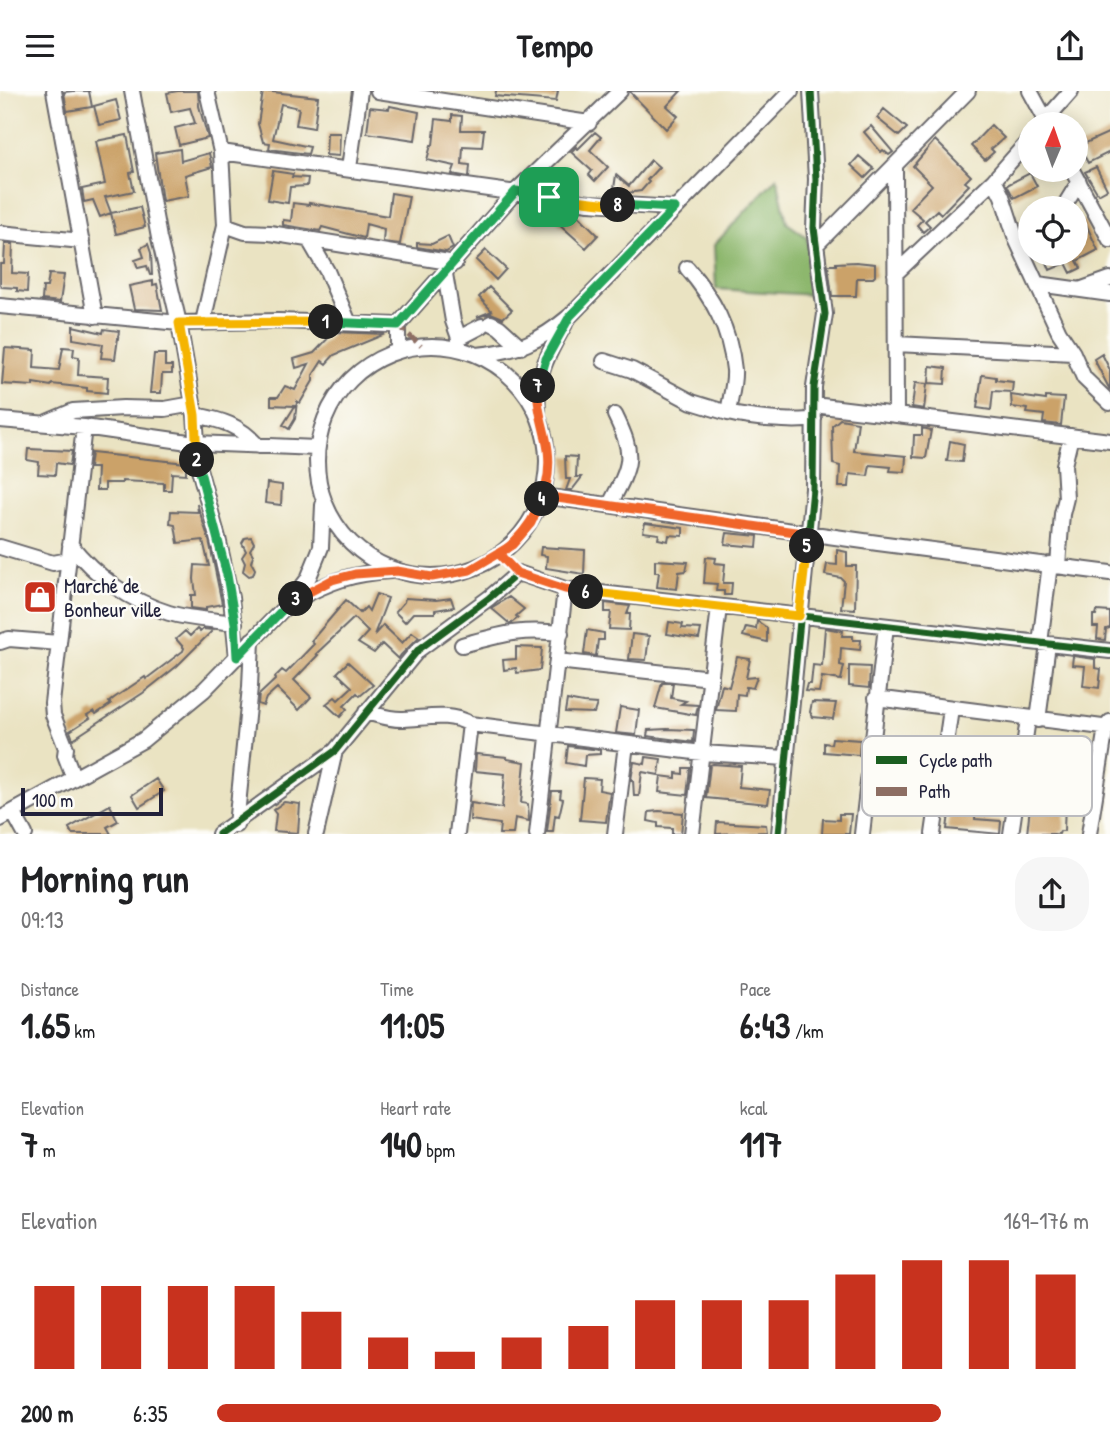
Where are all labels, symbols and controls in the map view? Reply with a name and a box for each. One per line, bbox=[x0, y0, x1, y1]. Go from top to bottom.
text: Tempo bbox=[517, 24, 593, 67]
icon: menu bbox=[21, 27, 59, 65]
icon: share bbox=[1051, 27, 1089, 65]
north arrow bbox=[1018, 112, 1088, 182]
map controls bbox=[1018, 112, 1088, 266]
pin bbox=[519, 167, 579, 227]
icon: arrive bbox=[530, 178, 568, 216]
pin: 8 bbox=[600, 187, 636, 223]
text: 8 bbox=[613, 191, 622, 217]
button: locate bbox=[1018, 196, 1088, 266]
pin: 1 bbox=[308, 305, 344, 339]
text: 1 bbox=[322, 308, 329, 334]
pin: 7 bbox=[520, 369, 556, 403]
text: 7 bbox=[533, 372, 542, 398]
pin: 2 bbox=[180, 443, 214, 477]
text: 2 bbox=[192, 446, 201, 472]
pin: 4 bbox=[524, 481, 560, 517]
text: 4 bbox=[538, 485, 545, 511]
pin: 5 bbox=[790, 529, 824, 563]
text: 5 bbox=[802, 532, 811, 558]
place label: Marché de Bonheur ville bbox=[64, 571, 162, 624]
pin: 6 bbox=[568, 575, 604, 609]
shop icon: Marché de Bonheur ville bbox=[21, 578, 59, 616]
text: 6 bbox=[582, 578, 589, 604]
pin: 3 bbox=[278, 581, 314, 617]
text: 3 bbox=[291, 585, 300, 611]
legend bbox=[862, 736, 1092, 816]
text: Cycle path bbox=[919, 747, 992, 773]
text: Path bbox=[919, 778, 950, 804]
scale bar bbox=[21, 785, 163, 816]
text: 100 m bbox=[32, 787, 73, 813]
text: Morning run bbox=[21, 852, 189, 904]
button: share bbox=[1015, 857, 1089, 931]
text: 09:13 bbox=[21, 904, 64, 935]
text: Distance bbox=[21, 976, 79, 1002]
text: Time bbox=[380, 976, 414, 1002]
text: Pace bbox=[740, 976, 771, 1002]
text: 1.65 bbox=[21, 1002, 70, 1049]
text: 11:05 bbox=[380, 1002, 444, 1049]
text: 6:43 bbox=[740, 1002, 791, 1049]
text: km bbox=[70, 1018, 95, 1044]
text: /km bbox=[791, 1018, 824, 1044]
text: Elevation bbox=[21, 1095, 84, 1121]
text: Heart rate bbox=[380, 1095, 451, 1121]
text: kcal bbox=[740, 1095, 767, 1121]
text: 7 bbox=[21, 1121, 38, 1168]
text: 140 bbox=[380, 1121, 422, 1168]
text: 117 bbox=[740, 1121, 782, 1168]
text: m bbox=[38, 1137, 56, 1163]
text: bpm bbox=[422, 1137, 455, 1163]
text: Elevation bbox=[21, 1205, 97, 1236]
text: 169–176 m bbox=[1004, 1205, 1089, 1236]
text: 200 m bbox=[21, 1398, 73, 1429]
text: 6:35 bbox=[133, 1398, 168, 1429]

